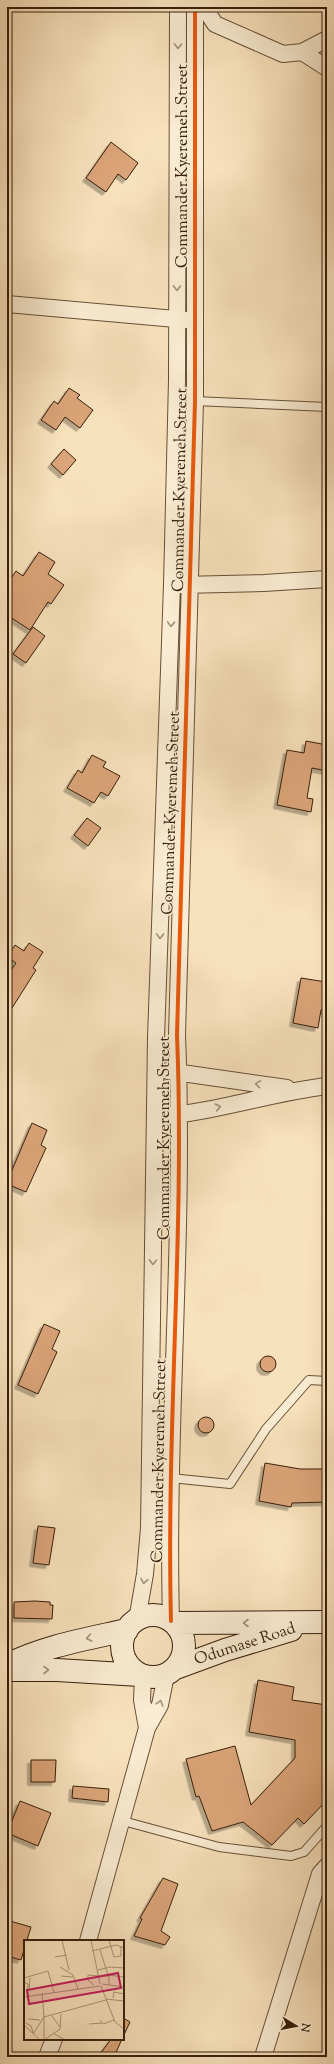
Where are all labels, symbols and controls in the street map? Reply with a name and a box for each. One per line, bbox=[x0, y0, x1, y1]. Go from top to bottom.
one-way arrow bbox=[174, 43, 182, 49]
street label: Commander Kyeremeh Street bbox=[172, 64, 195, 268]
one-way arrow bbox=[173, 285, 181, 291]
street label: Commander Kyeremeh Street bbox=[168, 387, 194, 592]
one-way arrow bbox=[166, 621, 175, 627]
street label: Commander Kyeremeh Street bbox=[157, 710, 187, 915]
one-way arrow bbox=[155, 933, 164, 939]
street label: Commander Kyeremeh Street bbox=[154, 1036, 177, 1240]
one-way arrow bbox=[255, 1080, 261, 1089]
one-way arrow bbox=[215, 1104, 221, 1112]
one-way arrow bbox=[149, 1259, 157, 1265]
street label: Commander Kyeremeh Street bbox=[147, 1358, 173, 1563]
one-way arrow bbox=[140, 1578, 149, 1584]
street label: Odumase Road bbox=[191, 1618, 299, 1672]
one-way arrow bbox=[243, 1619, 249, 1627]
one-way arrow bbox=[86, 1633, 92, 1642]
one-way arrow bbox=[43, 1666, 49, 1674]
one-way arrow bbox=[155, 1699, 164, 1706]
inset map bbox=[24, 1940, 124, 2040]
north arrow bbox=[276, 2006, 316, 2046]
text: N bbox=[296, 2021, 314, 2033]

